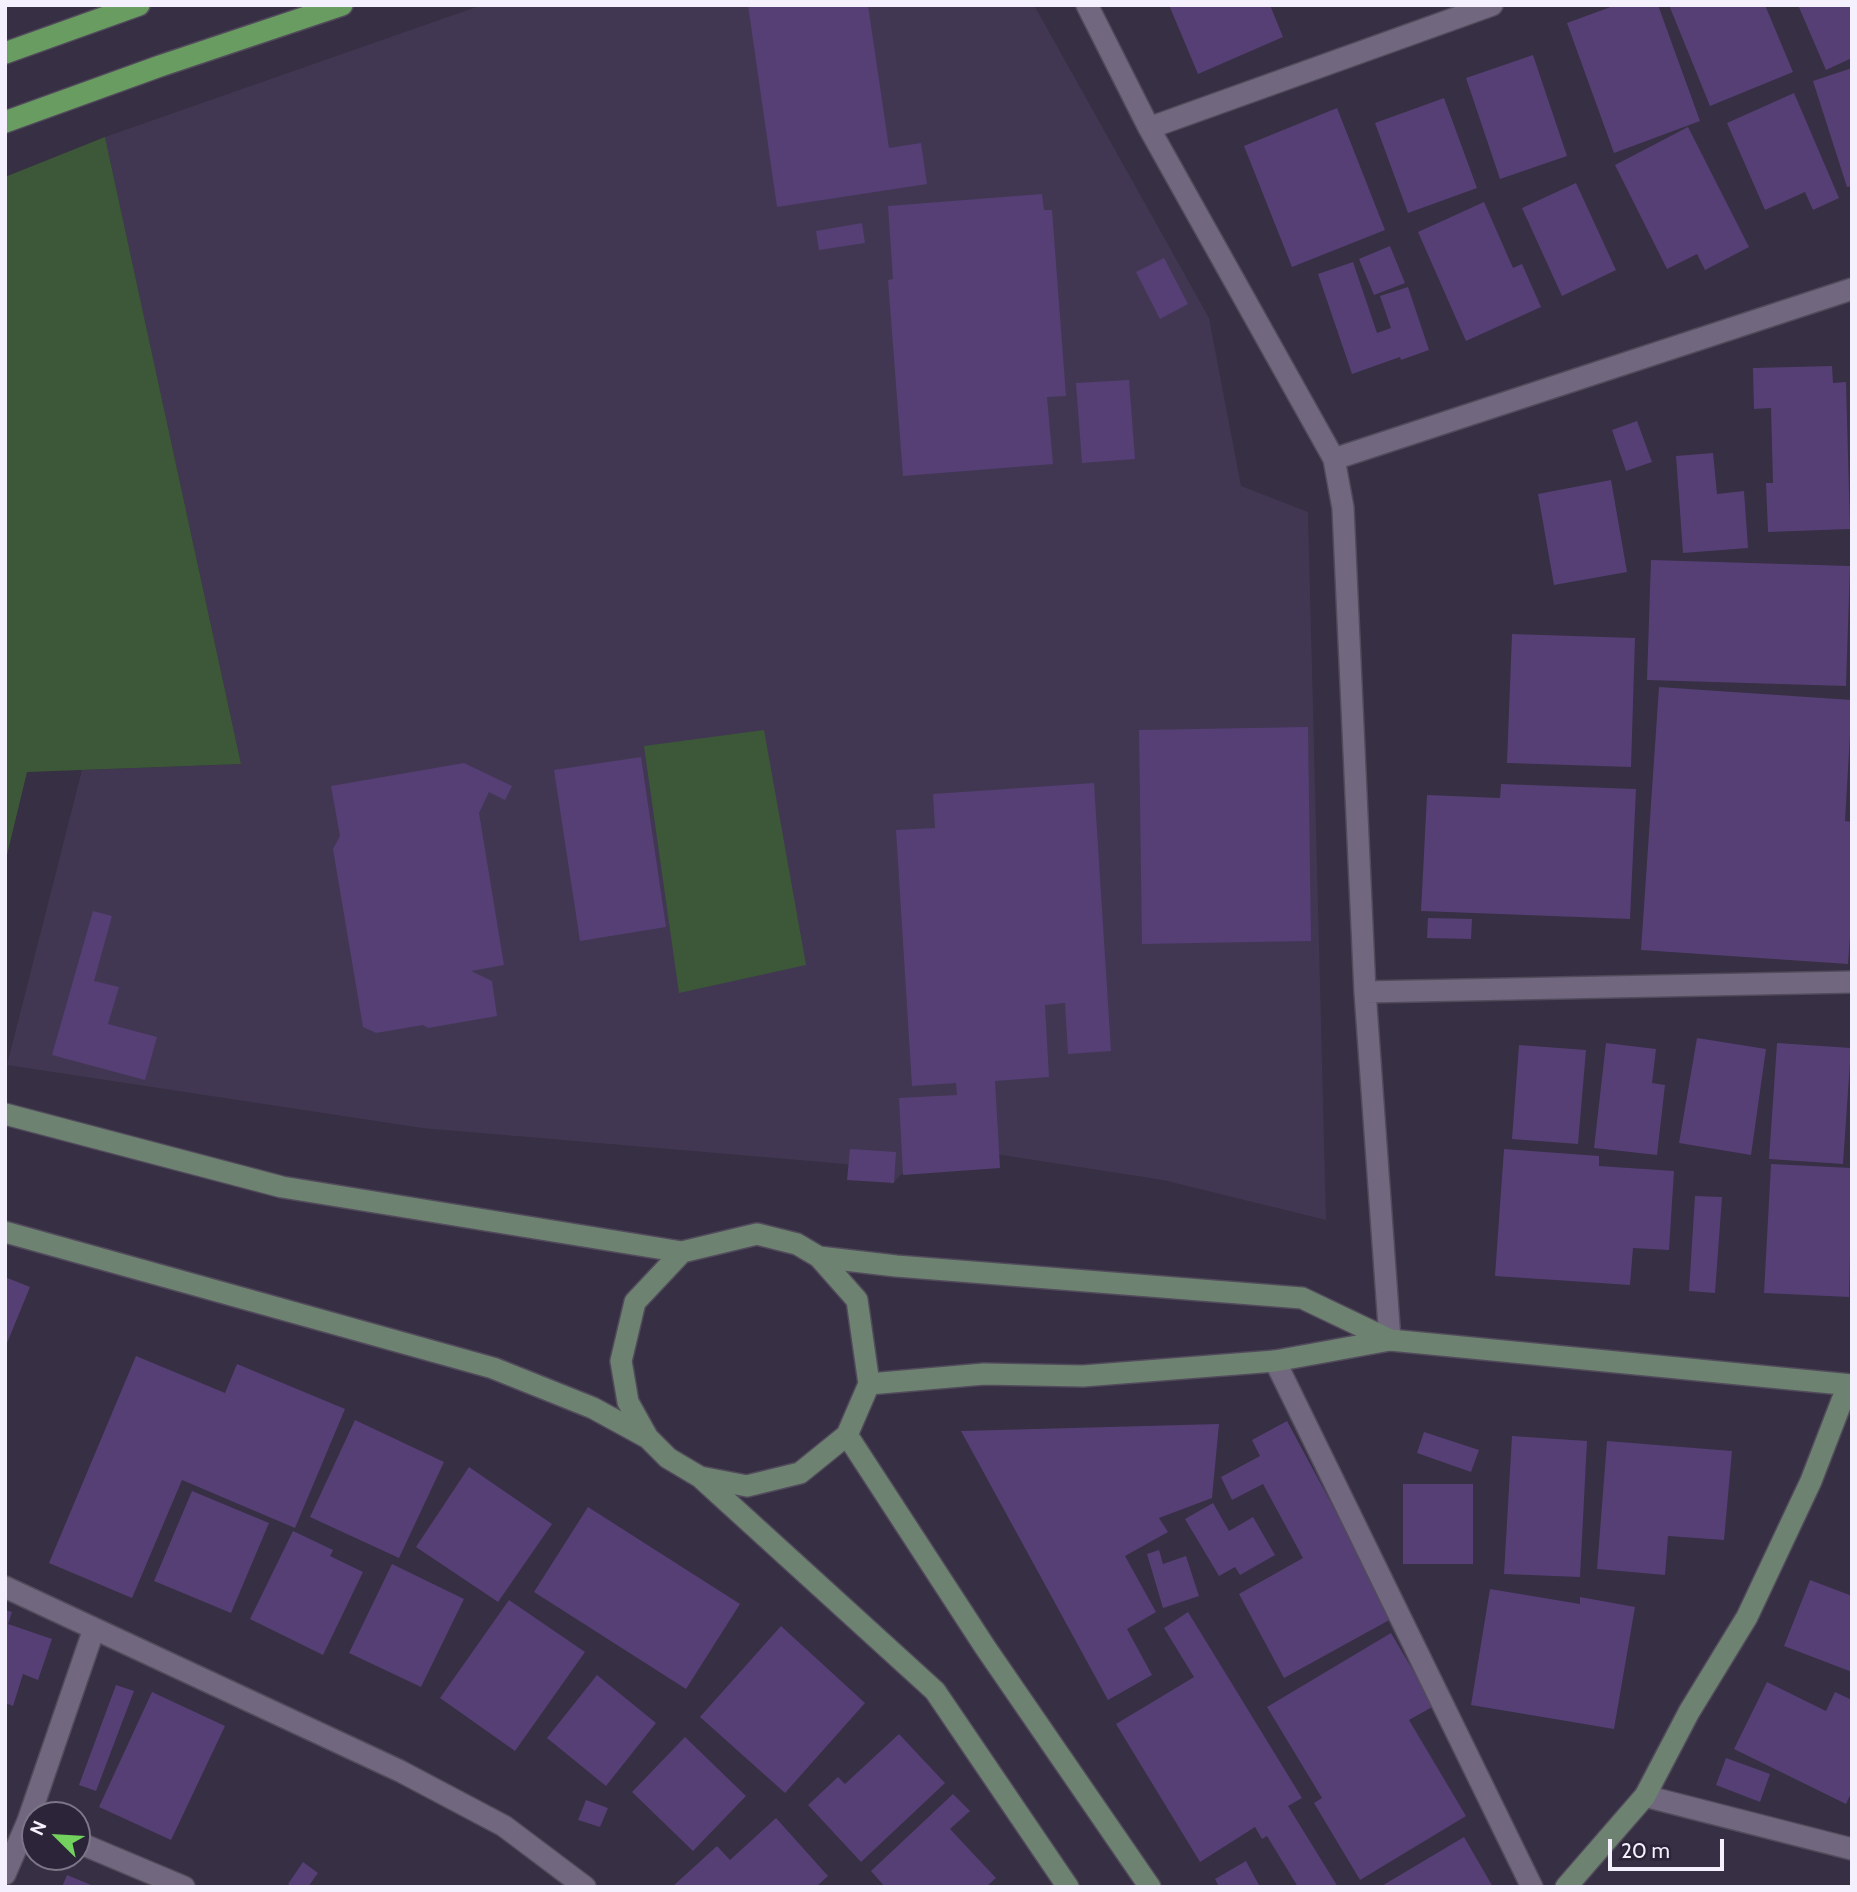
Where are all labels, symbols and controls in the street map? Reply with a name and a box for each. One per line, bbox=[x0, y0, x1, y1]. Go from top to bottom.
north arrow bbox=[21, 1801, 91, 1871]
text: N bbox=[25, 1817, 51, 1839]
scale bar bbox=[1612, 1826, 1728, 1870]
text: 20 m bbox=[1621, 1838, 1670, 1863]

